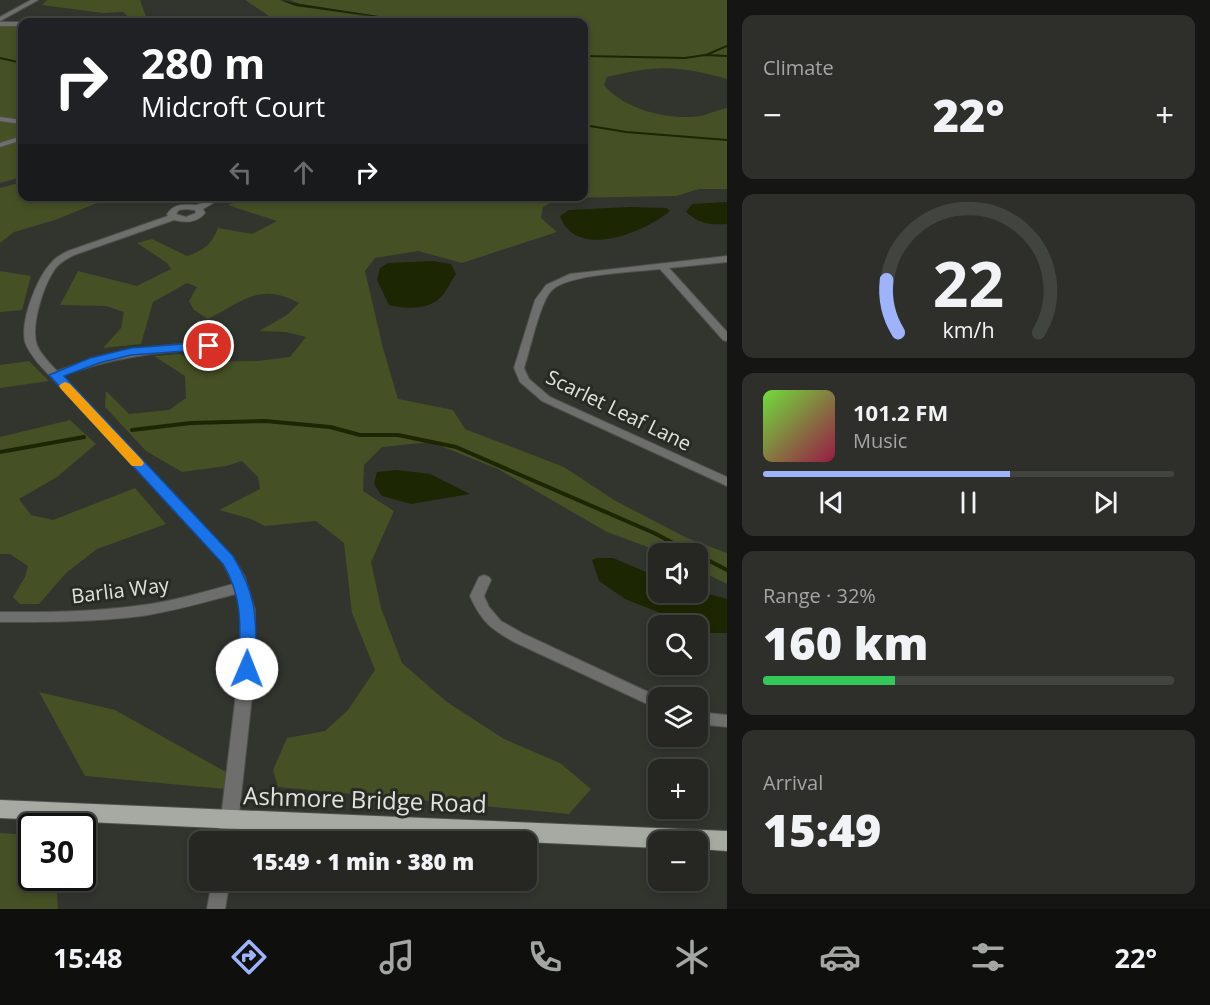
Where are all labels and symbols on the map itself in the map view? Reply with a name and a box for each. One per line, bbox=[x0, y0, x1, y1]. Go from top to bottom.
pin bbox=[183, 320, 234, 371]
street label: Scarlet Leaf Lane bbox=[542, 363, 696, 457]
street label: Barlia Way bbox=[70, 570, 171, 609]
position arrow bbox=[215, 637, 279, 701]
street label: Ashmore Bridge Road bbox=[243, 778, 487, 820]
speed limit sign: 30 bbox=[18, 813, 96, 891]

